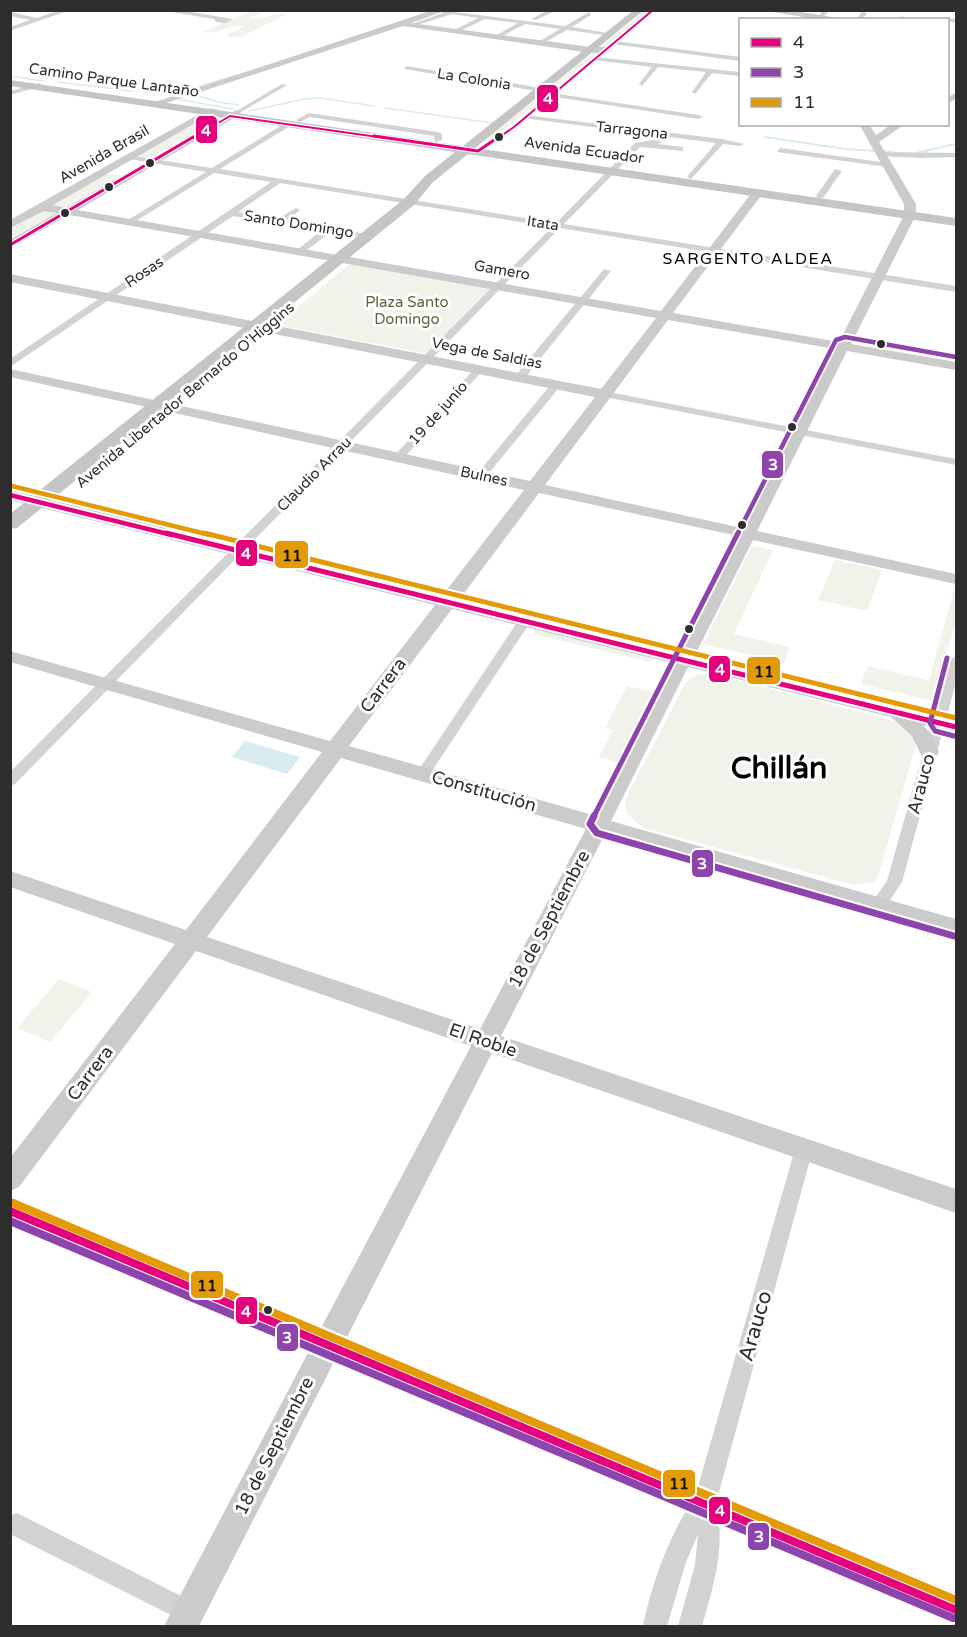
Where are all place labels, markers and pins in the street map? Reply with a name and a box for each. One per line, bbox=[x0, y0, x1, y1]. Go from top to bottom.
unlabelled marker bbox=[493, 131, 505, 143]
unlabelled marker bbox=[144, 157, 156, 169]
unlabelled marker bbox=[103, 181, 115, 193]
unlabelled marker bbox=[59, 207, 71, 219]
unlabelled marker bbox=[875, 338, 887, 350]
unlabelled marker bbox=[786, 421, 798, 433]
unlabelled marker bbox=[736, 519, 748, 531]
unlabelled marker bbox=[683, 623, 695, 635]
unlabelled marker bbox=[262, 1304, 274, 1316]

